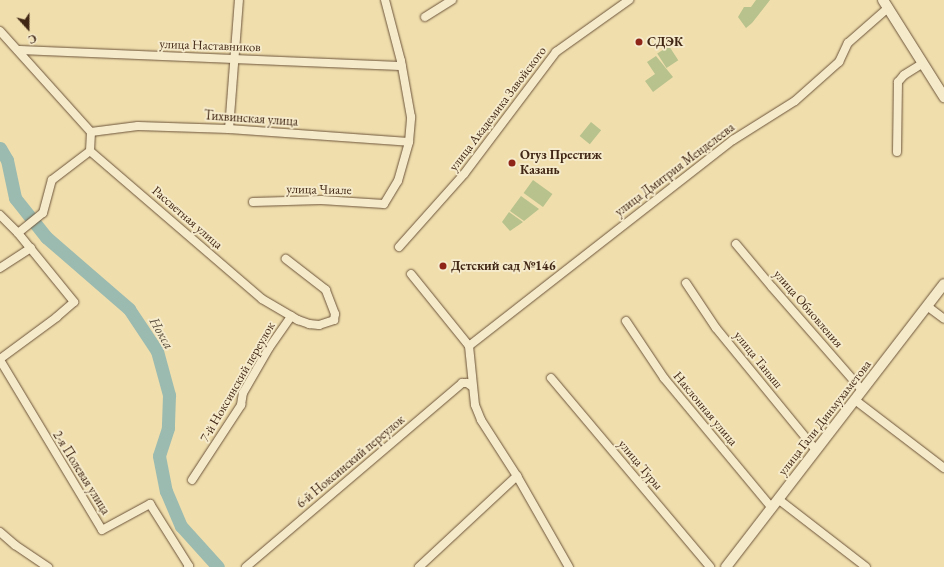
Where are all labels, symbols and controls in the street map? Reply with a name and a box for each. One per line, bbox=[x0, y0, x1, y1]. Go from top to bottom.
north arrow bbox=[8, 8, 48, 48]
text: С bbox=[26, 31, 38, 47]
place label: СДЭК bbox=[647, 34, 683, 50]
street label: улица Наставников bbox=[159, 36, 261, 56]
marker: СДЭК bbox=[634, 37, 644, 47]
street label: улица Академика Завойского bbox=[446, 44, 550, 174]
street label: Тихвинская улица bbox=[204, 108, 298, 130]
street label: улица Дмитрия Менделеева bbox=[612, 120, 738, 220]
place label: Огуз Престиж Казань bbox=[520, 148, 602, 179]
marker: Огуз Престиж Казань bbox=[507, 158, 517, 168]
street label: улица Чиале bbox=[286, 182, 352, 198]
street label: Рассветная улица bbox=[148, 183, 226, 253]
place label: Детский сад №146 bbox=[451, 258, 556, 274]
marker: Детский сад №146 bbox=[438, 261, 448, 271]
street label: улица Обновления bbox=[770, 267, 846, 351]
water label: Нокса bbox=[146, 314, 178, 352]
street label: 7-й Ноксинский переулок bbox=[197, 319, 279, 445]
street label: улица Таныш bbox=[730, 328, 786, 392]
street label: улица Гали Динмухаметова bbox=[775, 357, 875, 479]
street label: Наклонная улица bbox=[669, 369, 741, 449]
street label: 6-й Ноксинский переулок bbox=[294, 412, 408, 512]
street label: 2-я Полевая улица bbox=[49, 428, 113, 518]
street label: улица Туры bbox=[615, 437, 665, 493]

